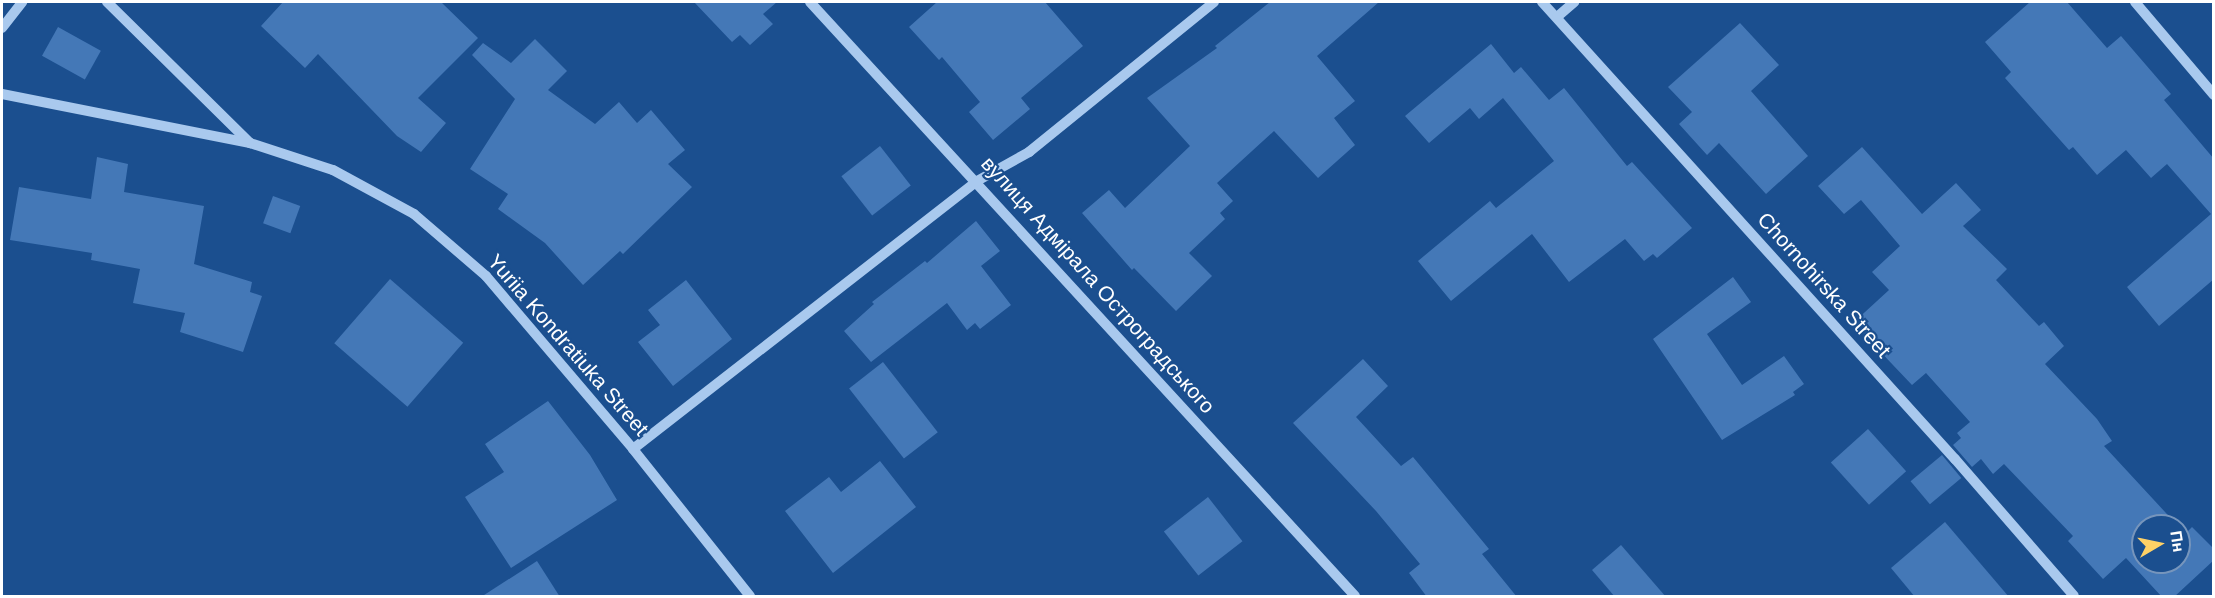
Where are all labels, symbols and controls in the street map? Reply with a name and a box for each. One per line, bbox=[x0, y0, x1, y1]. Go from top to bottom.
street label: вулиця Адмірала Остроградського bbox=[976, 151, 1220, 419]
street label: Chornohirska Street bbox=[1752, 207, 1896, 363]
street label: Yuriia Kondratiuka Street bbox=[482, 249, 654, 441]
north arrow bbox=[2131, 514, 2191, 574]
text: Пн bbox=[2167, 530, 2187, 553]

